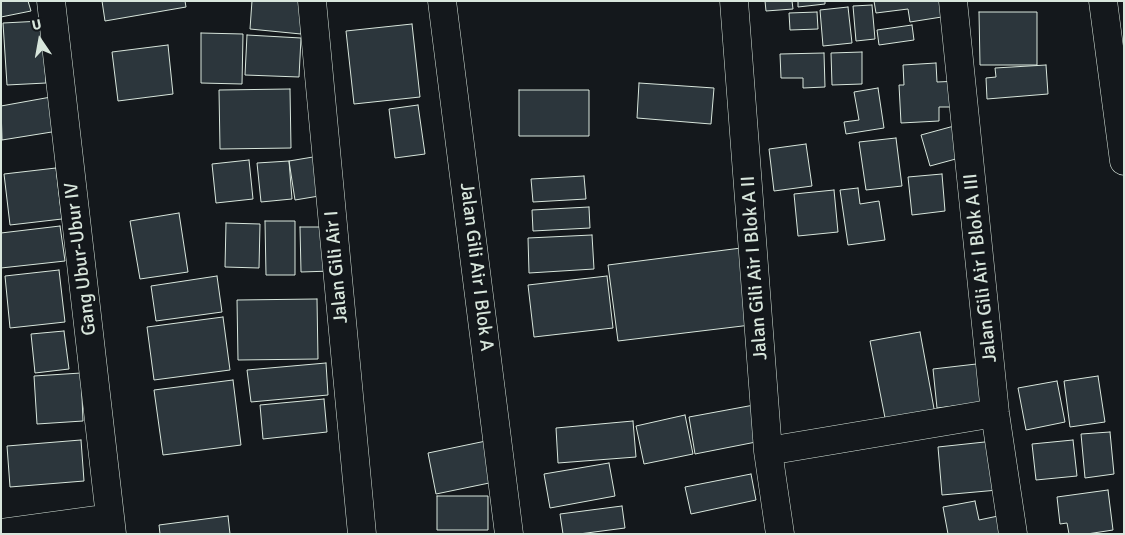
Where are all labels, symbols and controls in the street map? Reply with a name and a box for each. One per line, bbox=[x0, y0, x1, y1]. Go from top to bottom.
north arrow bbox=[15, 15, 65, 65]
text: U bbox=[30, 16, 43, 34]
street label: Jalan Gili Air I Blok A III bbox=[960, 172, 1002, 364]
street label: Jalan Gili Air I Blok A II bbox=[737, 175, 773, 361]
street label: Gang Ubur-Ubur IV bbox=[60, 181, 102, 337]
street label: Jalan Gili Air I Blok A bbox=[454, 182, 498, 352]
street label: Jalan Gili Air I bbox=[321, 210, 353, 324]

